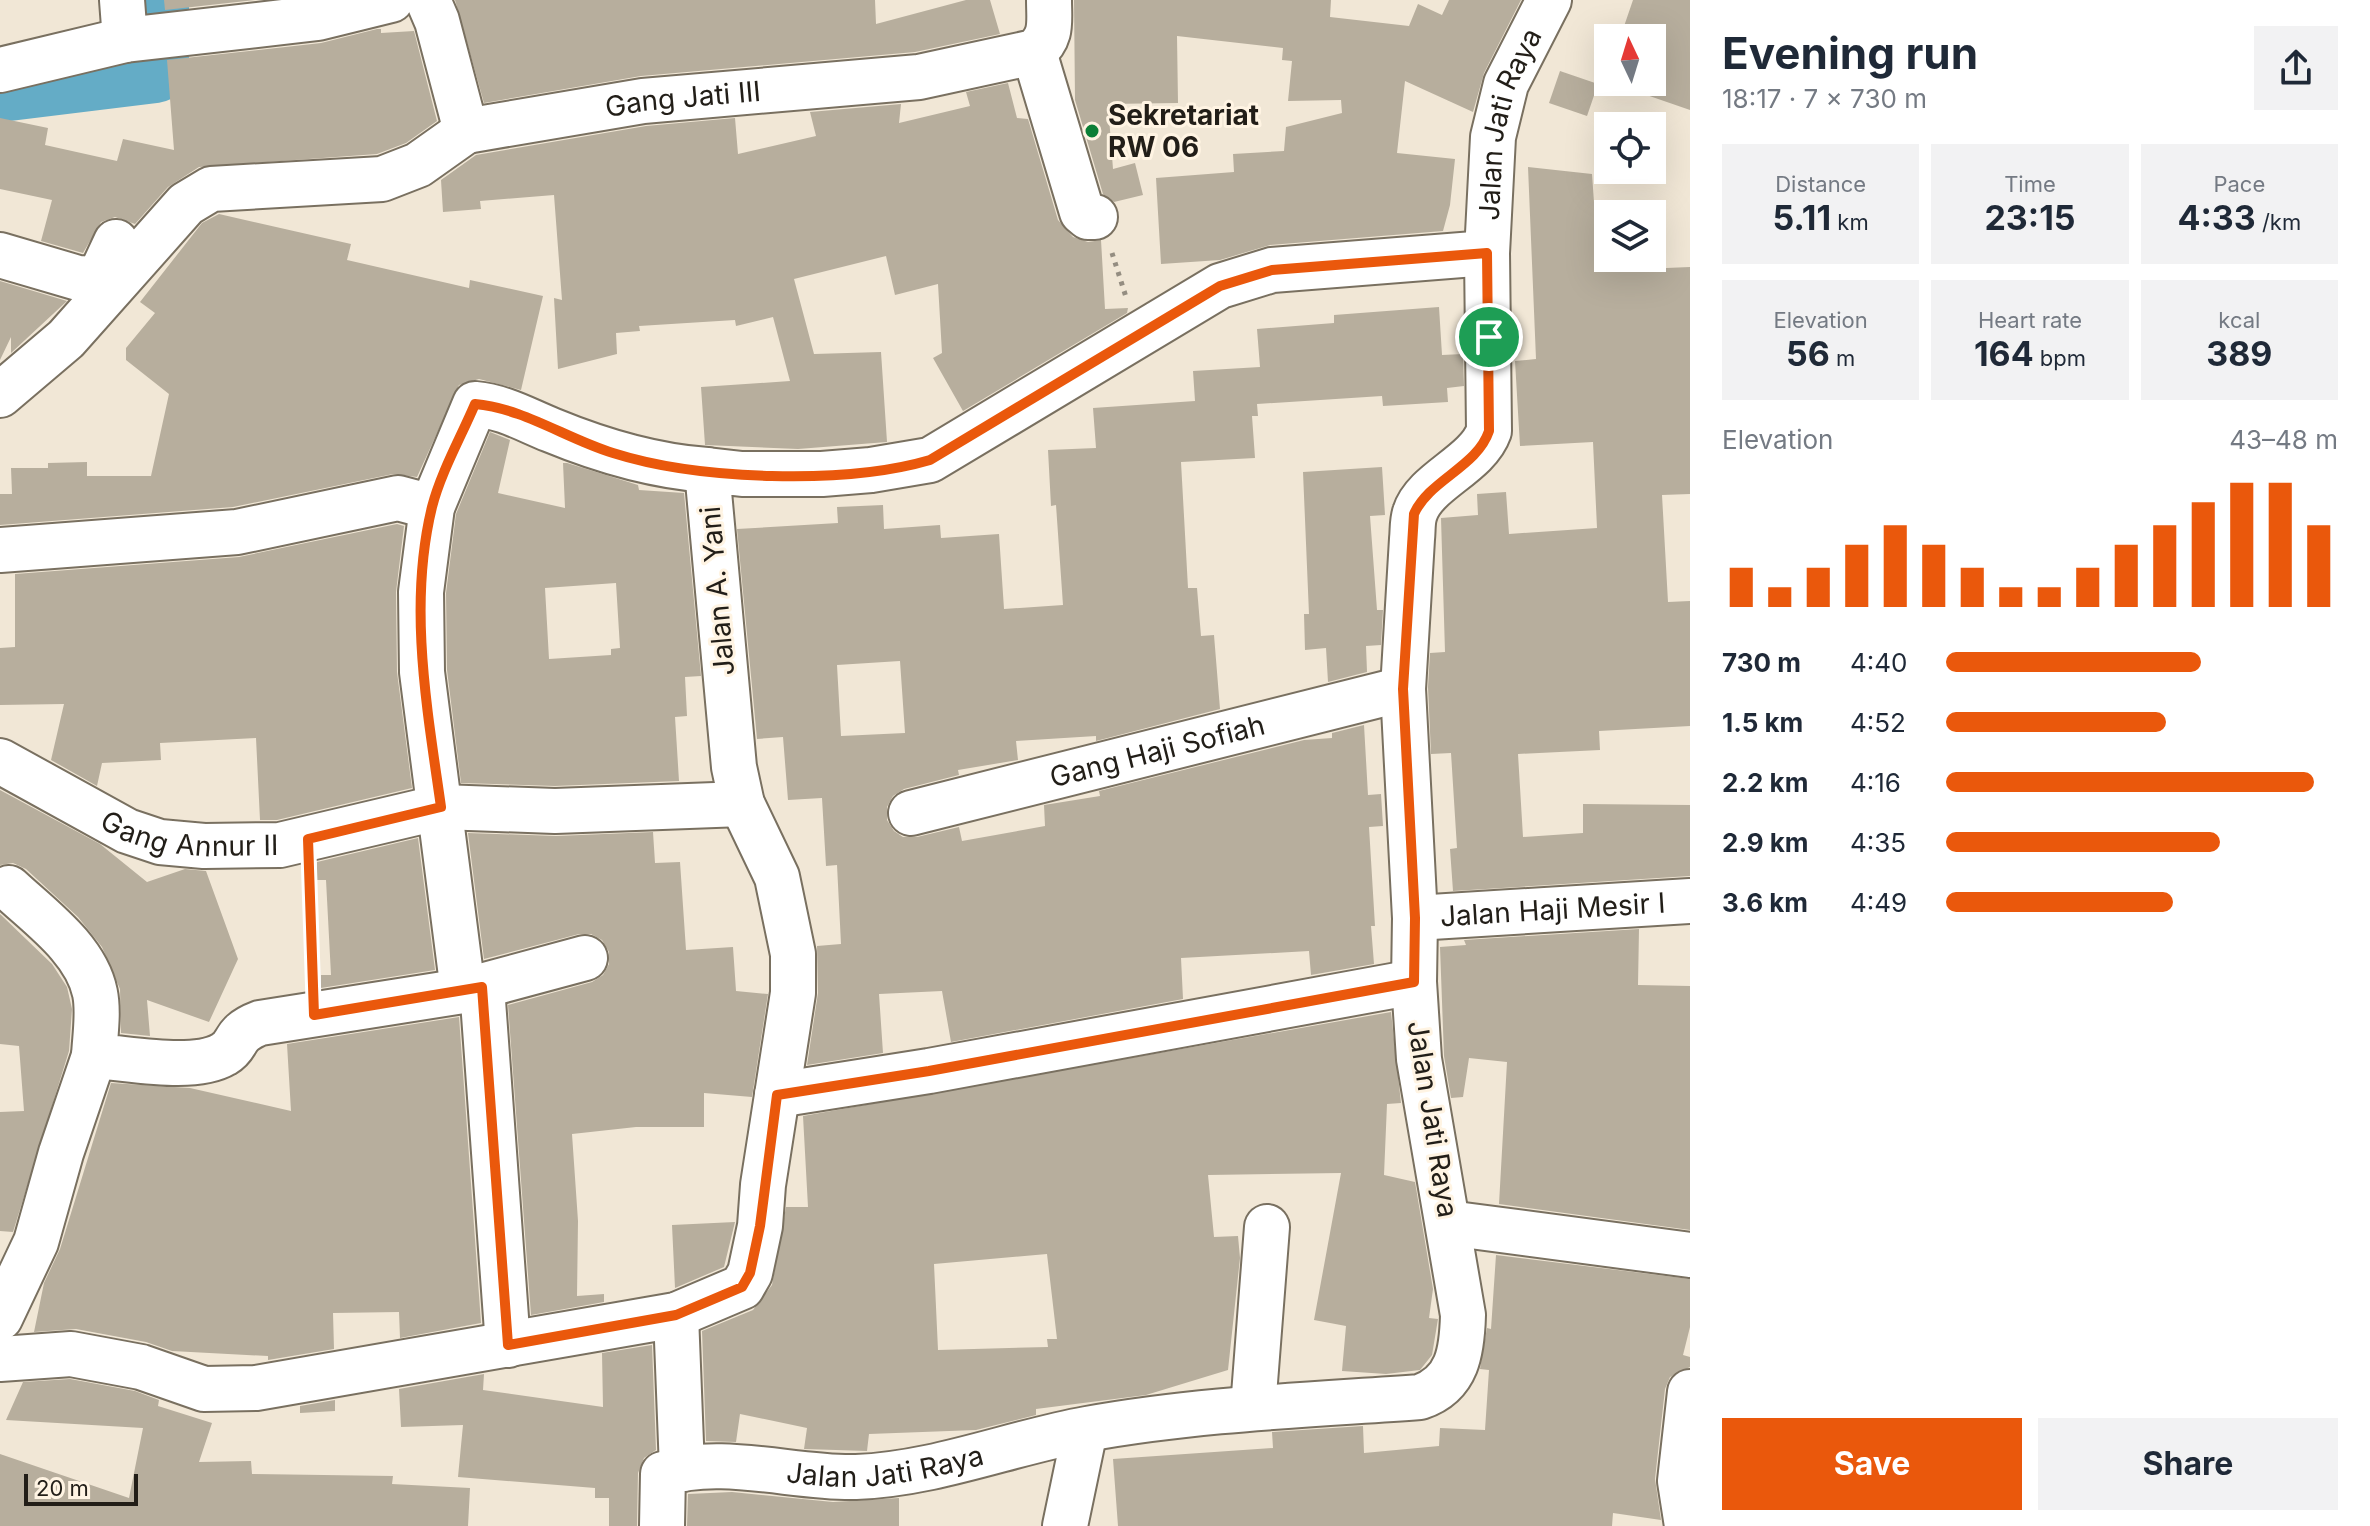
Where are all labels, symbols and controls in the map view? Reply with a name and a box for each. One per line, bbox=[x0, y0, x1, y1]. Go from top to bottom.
street label: Jalan Jati Raya bbox=[1472, 22, 1549, 221]
north arrow bbox=[1594, 24, 1666, 96]
map controls bbox=[1594, 24, 1666, 272]
text: Evening run bbox=[1722, 26, 1978, 80]
button: share bbox=[2254, 26, 2338, 110]
street label: Gang Jati III bbox=[602, 74, 762, 124]
text: 18:17 · 7 × 730 m bbox=[1722, 83, 1927, 114]
place label: Sekretariat RW 06 bbox=[1108, 98, 1259, 164]
button: locate bbox=[1594, 112, 1666, 184]
marker: Sekretariat RW 06 bbox=[1083, 122, 1101, 140]
text: Distance bbox=[1775, 171, 1866, 197]
text: Time bbox=[2004, 171, 2056, 197]
text: Pace bbox=[2213, 171, 2265, 197]
text: 5.11 bbox=[1773, 197, 1831, 238]
text: 23:15 bbox=[1984, 197, 2076, 238]
text: 4:33 bbox=[2177, 197, 2256, 238]
button: layers bbox=[1594, 200, 1666, 272]
text: km bbox=[1831, 209, 1869, 235]
text: /km bbox=[2256, 209, 2301, 235]
pin bbox=[1455, 303, 1523, 371]
text: Elevation bbox=[1774, 307, 1868, 333]
text: Heart rate bbox=[1978, 307, 2082, 333]
text: kcal bbox=[2218, 307, 2260, 333]
icon: arrive bbox=[1467, 315, 1511, 359]
text: 56 bbox=[1786, 333, 1830, 374]
text: 164 bbox=[1974, 333, 2034, 374]
text: 389 bbox=[2206, 333, 2272, 374]
text: m bbox=[1830, 345, 1855, 371]
text: bpm bbox=[2034, 345, 2086, 371]
text: Elevation bbox=[1722, 424, 1833, 455]
text: 43–48 m bbox=[2229, 424, 2338, 455]
street label: Jalan A. Yani bbox=[693, 505, 741, 677]
text: 730 m bbox=[1722, 647, 1801, 678]
text: 4:40 bbox=[1850, 647, 1907, 678]
text: 1.5 km bbox=[1722, 707, 1803, 738]
text: 4:52 bbox=[1850, 707, 1906, 738]
street label: Gang Haji Sofiah bbox=[1046, 708, 1268, 794]
text: 2.2 km bbox=[1722, 767, 1808, 798]
text: 4:16 bbox=[1850, 767, 1901, 798]
street label: Gang Annur II bbox=[95, 803, 279, 864]
text: 2.9 km bbox=[1722, 827, 1809, 858]
text: 4:35 bbox=[1850, 827, 1906, 858]
street label: Jalan Haji Mesir I bbox=[1439, 886, 1666, 933]
text: 3.6 km bbox=[1722, 887, 1808, 918]
text: 4:49 bbox=[1850, 887, 1907, 918]
street label: Jalan Jati Raya bbox=[1401, 1018, 1465, 1220]
button: Save bbox=[1722, 1418, 2022, 1510]
button: Share bbox=[2038, 1418, 2338, 1510]
street label: Jalan Jati Raya bbox=[785, 1438, 987, 1494]
scale bar bbox=[24, 1470, 138, 1506]
text: 20 m bbox=[36, 1475, 89, 1501]

